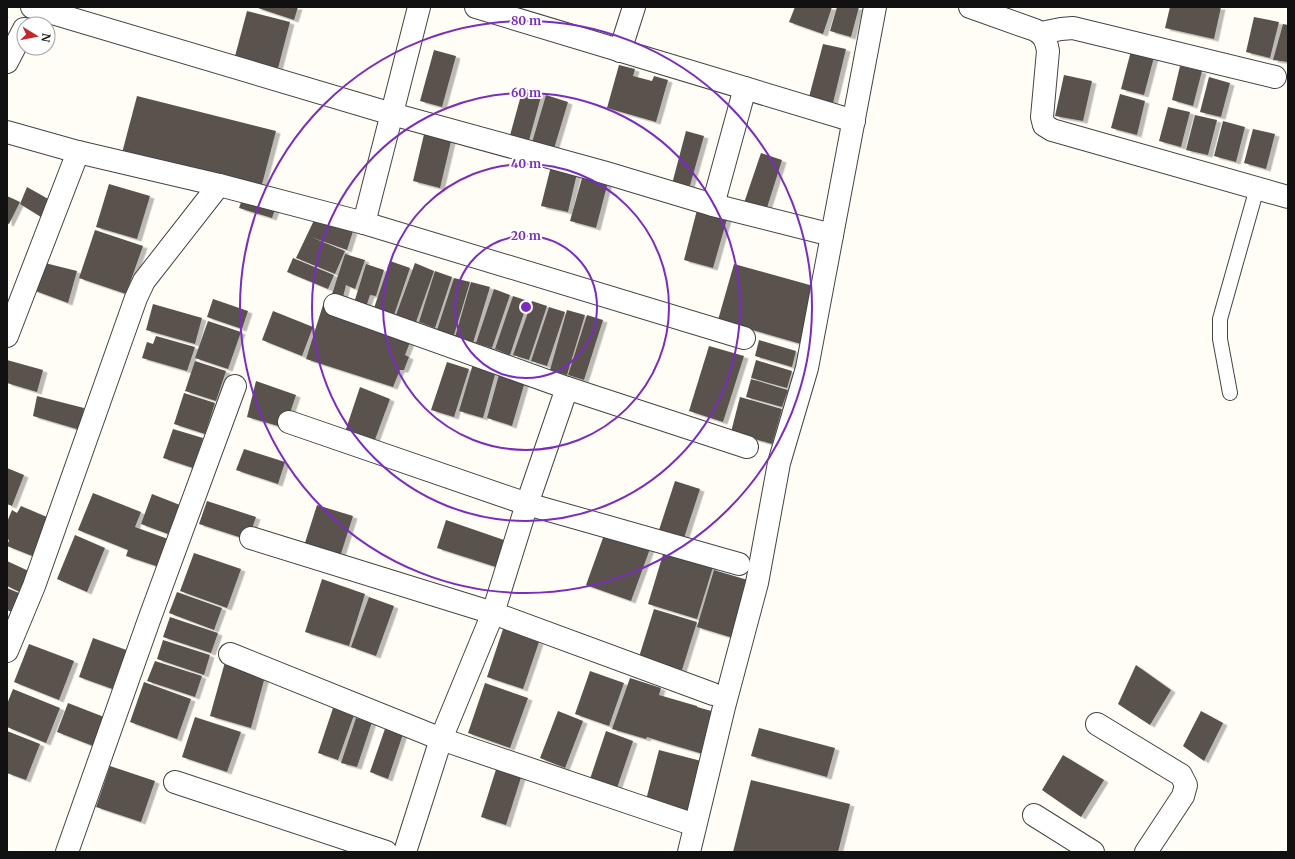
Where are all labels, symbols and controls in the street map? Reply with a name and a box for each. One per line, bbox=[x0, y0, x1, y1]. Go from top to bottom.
text: 80 m bbox=[511, 13, 541, 28]
north arrow bbox=[16, 16, 56, 56]
text: N bbox=[38, 32, 53, 44]
text: 60 m bbox=[511, 85, 541, 100]
text: 40 m bbox=[511, 156, 541, 171]
text: 20 m bbox=[511, 228, 541, 243]
centre of rings bbox=[519, 300, 533, 314]

